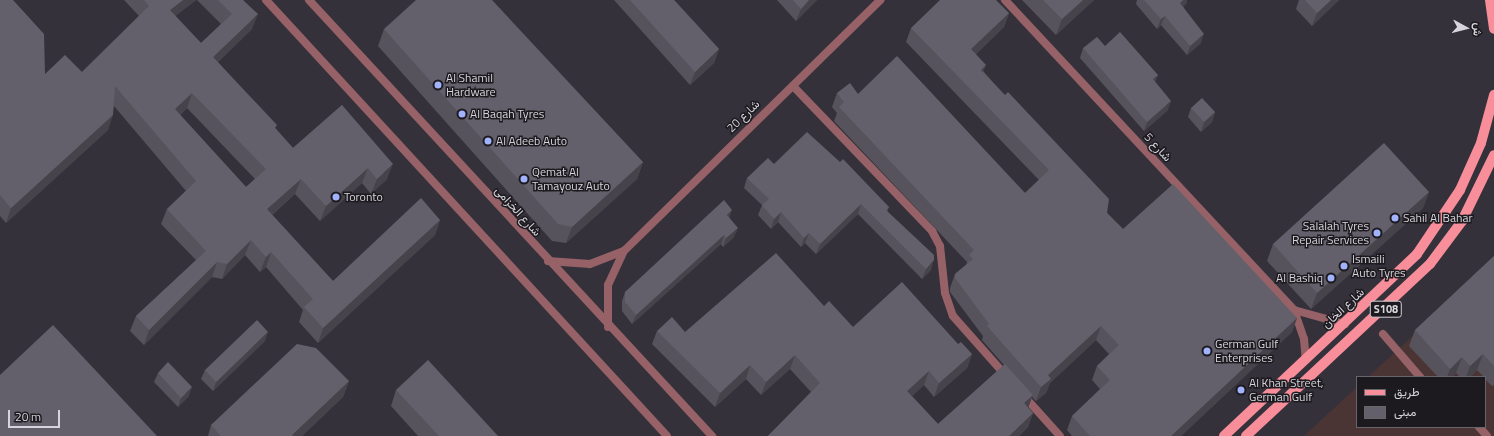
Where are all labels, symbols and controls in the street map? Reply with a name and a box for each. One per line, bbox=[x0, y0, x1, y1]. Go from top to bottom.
north arrow bbox=[1446, 8, 1486, 48]
text: ش bbox=[1469, 22, 1487, 37]
place label: Al Shamil Hardware bbox=[446, 71, 496, 99]
marker: Al Shamil Hardware bbox=[433, 80, 443, 90]
street label: شارع 20 bbox=[724, 97, 762, 135]
place label: Al Baqah Tyres bbox=[470, 107, 544, 121]
marker: Al Baqah Tyres bbox=[457, 109, 467, 119]
street label: شارع 5 bbox=[1141, 130, 1175, 164]
place label: Al Adeeb Auto bbox=[496, 134, 567, 148]
marker: Al Adeeb Auto bbox=[483, 136, 493, 146]
place label: Qemat Al Tamayouz Auto bbox=[532, 165, 610, 193]
marker: Qemat Al Tamayouz Auto bbox=[519, 174, 529, 184]
street label: شارع الخزامى bbox=[492, 183, 544, 239]
place label: Toronto bbox=[344, 190, 383, 204]
marker: Toronto bbox=[331, 192, 341, 202]
place label: Sahil Al Bahar bbox=[1403, 211, 1473, 225]
marker: Sahil Al Bahar bbox=[1390, 213, 1400, 223]
place label: Salalah Tyres Repair Services bbox=[1292, 219, 1369, 247]
marker: Salalah Tyres Repair Services bbox=[1372, 228, 1382, 238]
place label: Ismaili Auto Tyres bbox=[1352, 252, 1406, 280]
marker: Ismaili Auto Tyres bbox=[1339, 261, 1349, 271]
place label: Al Bashiq bbox=[1276, 271, 1323, 285]
marker: Al Bashiq bbox=[1326, 273, 1336, 283]
street label: شارع الخان bbox=[1319, 285, 1367, 331]
road number: S108 bbox=[1369, 300, 1403, 318]
place label: German Gulf Enterprises bbox=[1215, 337, 1278, 365]
marker: German Gulf Enterprises bbox=[1202, 346, 1212, 356]
place label: Al Khan Street, German Gulf bbox=[1249, 376, 1324, 404]
legend bbox=[1356, 376, 1486, 428]
text: طريق bbox=[1394, 382, 1419, 401]
marker: Al Khan Street, German Gulf bbox=[1236, 385, 1246, 395]
scale bar bbox=[10, 402, 62, 428]
text: مبنى bbox=[1394, 402, 1416, 421]
text: 20 m bbox=[15, 407, 41, 426]

